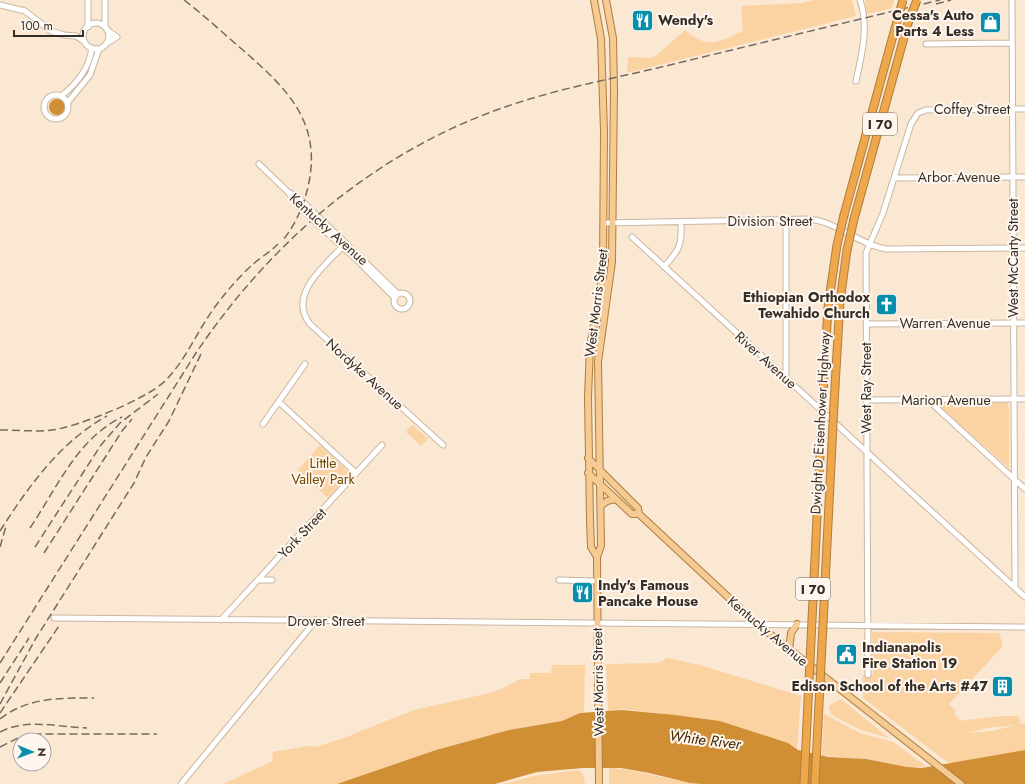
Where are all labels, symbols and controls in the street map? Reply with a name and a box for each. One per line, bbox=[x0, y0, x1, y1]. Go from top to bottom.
place label: Cessa's Auto Parts 4 Less bbox=[892, 5, 975, 41]
restaurant icon: Wendy's bbox=[629, 7, 655, 33]
place label: Wendy's bbox=[658, 10, 714, 30]
shop icon: Cessa's Auto Parts 4 Less bbox=[977, 10, 1003, 36]
scale bar bbox=[14, 12, 83, 38]
text: 100 m bbox=[20, 17, 53, 35]
street label: Coffey Street bbox=[934, 99, 1011, 119]
road number: I 70 bbox=[863, 113, 897, 135]
street label: Arbor Avenue bbox=[918, 167, 1000, 187]
street label: Kentucky Avenue bbox=[285, 188, 373, 270]
street label: West McCarty Street bbox=[1003, 198, 1023, 318]
street label: Division Street bbox=[728, 211, 813, 231]
street label: West Morris Street bbox=[579, 247, 613, 358]
place label: Ethiopian Orthodox Tewahido Church bbox=[743, 287, 871, 323]
church icon: Ethiopian Orthodox Tewahido Church bbox=[873, 292, 899, 318]
street label: Warren Avenue bbox=[900, 313, 990, 333]
street label: River Avenue bbox=[731, 327, 801, 393]
street label: Dwight D Eisenhower Highway bbox=[805, 330, 835, 515]
street label: Nordyke Avenue bbox=[322, 334, 408, 414]
street label: West Ray Street bbox=[856, 342, 876, 434]
street label: Marion Avenue bbox=[901, 390, 991, 410]
park label: Little Valley Park bbox=[291, 453, 355, 489]
street label: York Street bbox=[273, 503, 331, 563]
place label: Indy's Famous Pancake House bbox=[598, 575, 698, 611]
road number: I 70 bbox=[796, 578, 830, 600]
restaurant icon: Indy's Famous Pancake House bbox=[570, 580, 596, 606]
street label: Kentucky Avenue bbox=[723, 591, 813, 671]
street label: Drover Street bbox=[287, 611, 365, 631]
street label: West Morris Street bbox=[587, 627, 609, 736]
place label: Indianapolis Fire Station 19 bbox=[862, 637, 957, 673]
public building icon: Indianapolis Fire Station 19 bbox=[834, 642, 860, 668]
building icon: Edison School of the Arts #47 bbox=[990, 673, 1016, 699]
place label: Edison School of the Arts #47 bbox=[791, 676, 989, 696]
water label: White River bbox=[668, 725, 743, 755]
north arrow bbox=[12, 732, 52, 772]
text: N bbox=[34, 748, 50, 757]

